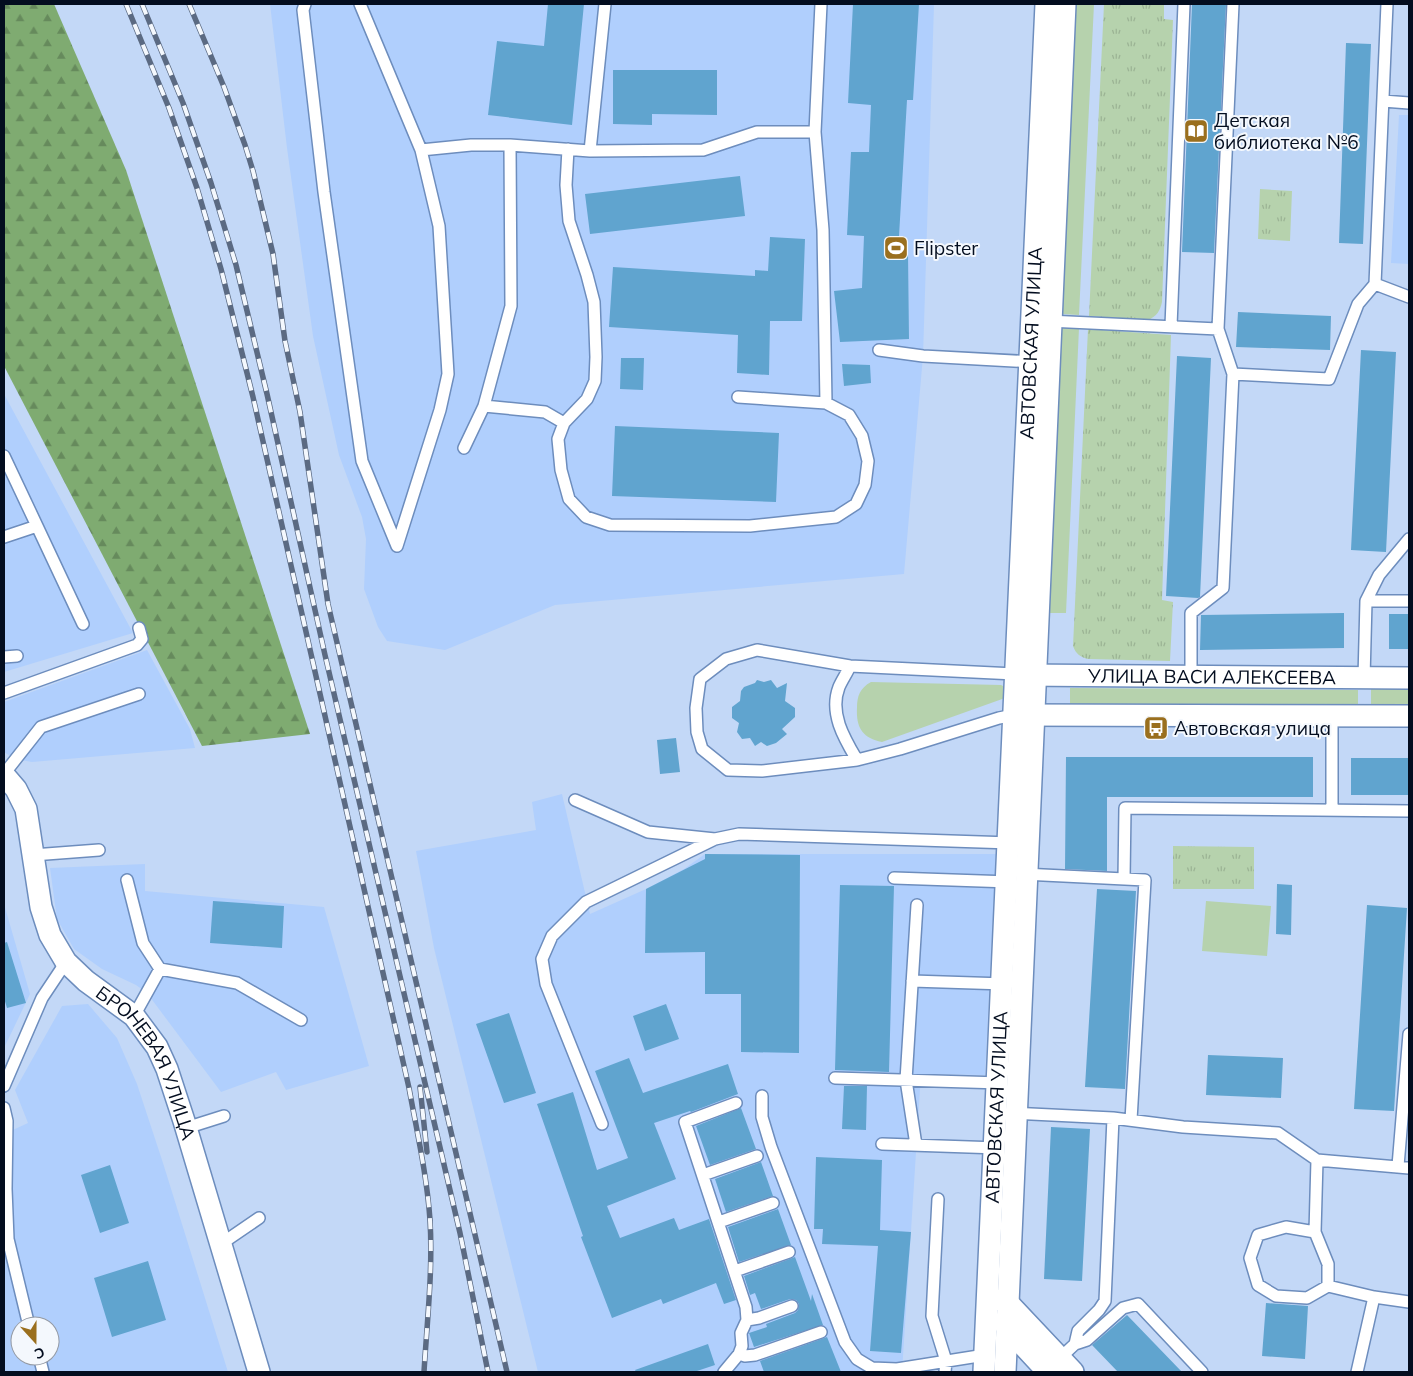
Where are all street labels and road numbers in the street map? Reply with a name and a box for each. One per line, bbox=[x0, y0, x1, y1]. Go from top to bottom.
street label: АВТОВСКАЯ УЛИЦА bbox=[1014, 246, 1047, 440]
street label: УЛИЦА ВАСИ АЛЕКСЕЕВА bbox=[1087, 664, 1336, 689]
street label: БРОНЕВАЯ УЛИЦА bbox=[91, 980, 201, 1143]
street label: АВТОВСКАЯ УЛИЦА bbox=[980, 1010, 1012, 1204]

